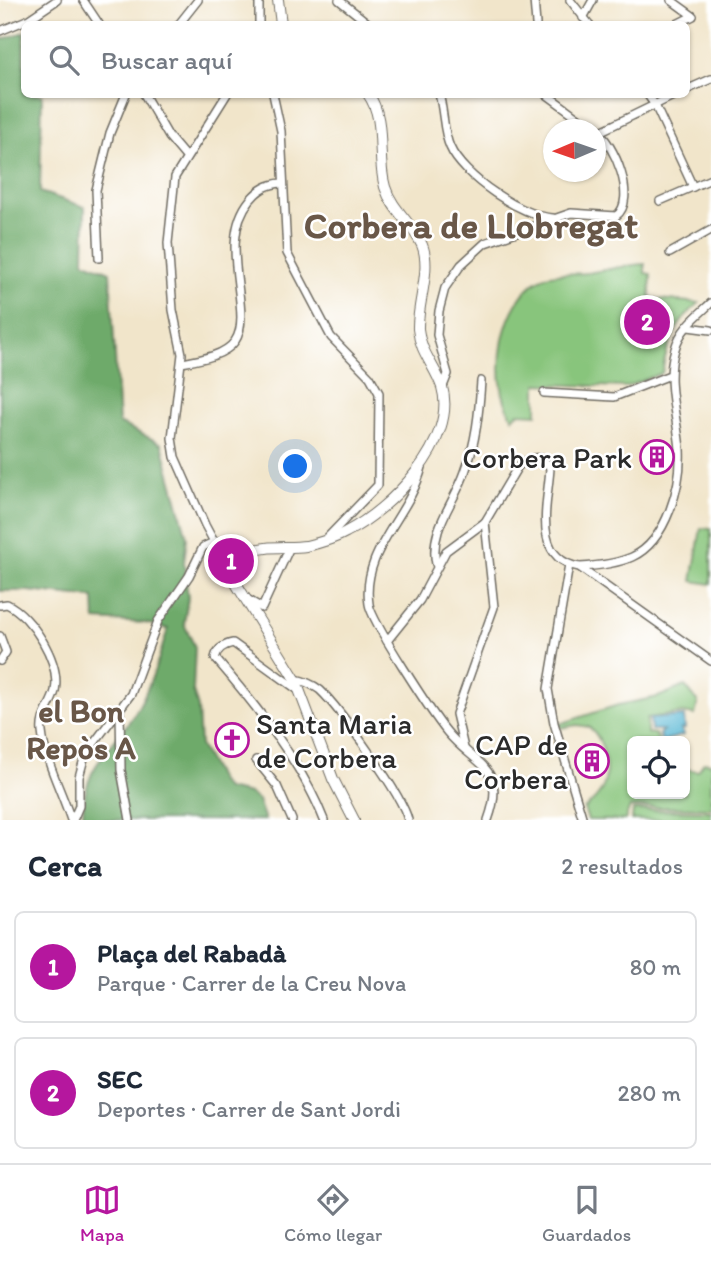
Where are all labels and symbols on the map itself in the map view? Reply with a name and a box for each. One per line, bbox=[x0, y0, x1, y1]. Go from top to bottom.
north arrow bbox=[543, 119, 606, 182]
district label: Corbera de Llobregat bbox=[304, 203, 638, 247]
pin: 2 bbox=[624, 296, 670, 348]
building icon: Corbera Park bbox=[638, 438, 676, 476]
place label: Corbera Park bbox=[462, 439, 632, 476]
your location bbox=[278, 449, 312, 483]
pin: 1 bbox=[208, 535, 254, 587]
district label: el Bon Repòs A bbox=[26, 692, 136, 767]
place label: Santa Maria de Corbera bbox=[256, 705, 413, 776]
church icon: Santa Maria de Corbera bbox=[213, 721, 251, 759]
place label: CAP de Corbera bbox=[464, 726, 568, 797]
building icon: CAP de Corbera bbox=[573, 742, 611, 780]

